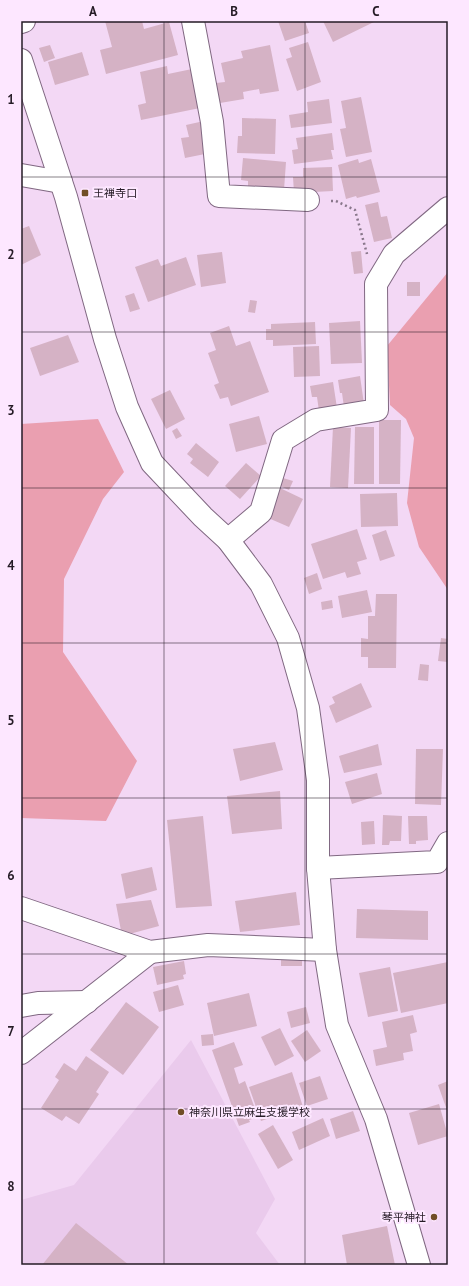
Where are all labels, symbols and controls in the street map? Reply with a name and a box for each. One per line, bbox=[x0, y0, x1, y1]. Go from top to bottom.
text: A bbox=[89, 3, 97, 20]
text: B bbox=[230, 3, 238, 20]
text: C bbox=[372, 3, 380, 20]
text: 1 bbox=[7, 91, 15, 108]
place label: 王禅寺口 bbox=[93, 186, 137, 200]
marker: 王禅寺口 bbox=[80, 188, 90, 198]
text: 2 bbox=[7, 246, 15, 263]
text: 3 bbox=[7, 402, 15, 419]
text: 4 bbox=[7, 557, 15, 574]
text: 5 bbox=[7, 712, 15, 729]
text: 6 bbox=[7, 867, 15, 884]
text: 7 bbox=[7, 1023, 15, 1040]
place label: 神奈川県立麻生支援学校 bbox=[189, 1105, 310, 1119]
marker: 神奈川県立麻生支援学校 bbox=[176, 1107, 186, 1117]
text: 8 bbox=[7, 1178, 15, 1195]
place label: 琴平神社 bbox=[382, 1210, 426, 1224]
marker: 琴平神社 bbox=[429, 1212, 439, 1222]

